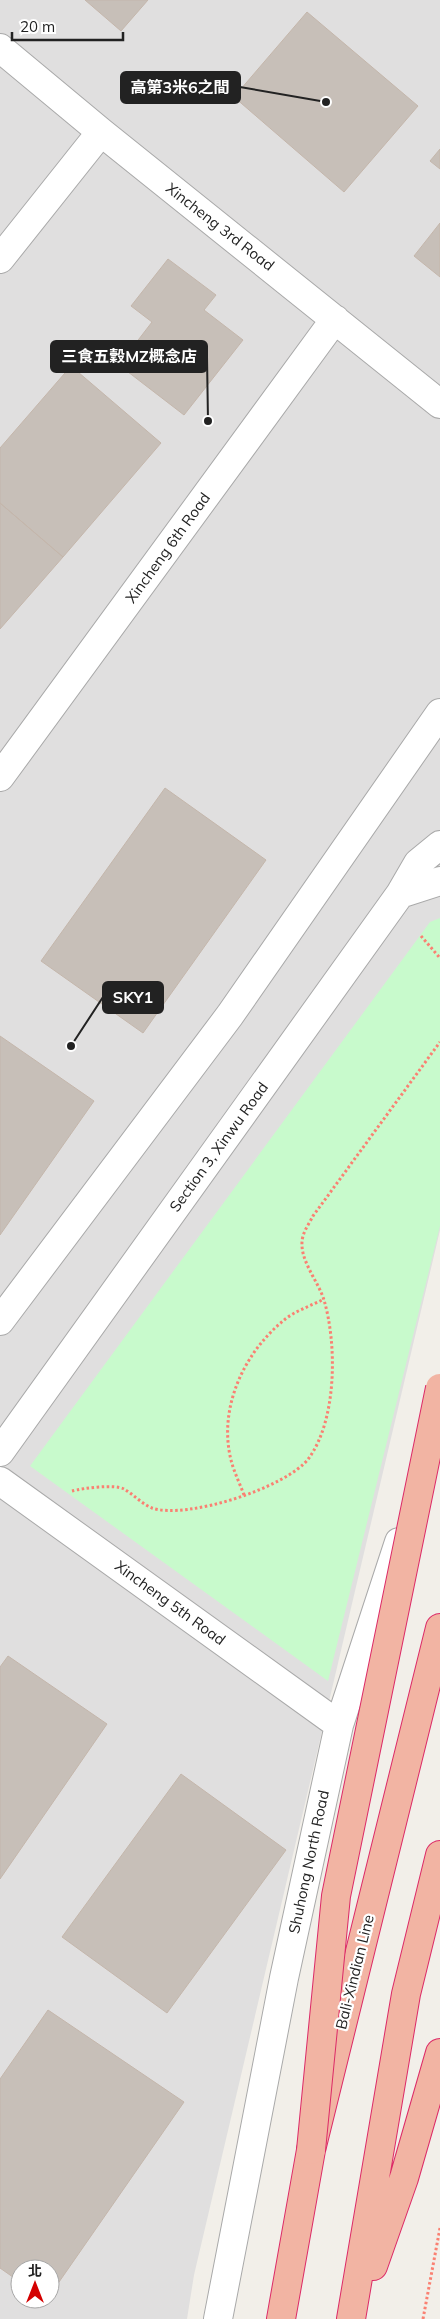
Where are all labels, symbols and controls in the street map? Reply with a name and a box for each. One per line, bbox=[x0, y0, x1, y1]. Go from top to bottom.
scale bar bbox=[12, 10, 124, 42]
text: 20 m bbox=[20, 17, 55, 36]
callout: 高第3米6之間 bbox=[121, 72, 240, 103]
text: 高第3米6之間 bbox=[130, 77, 230, 97]
street label: Xincheng 3rd Road bbox=[162, 178, 278, 275]
callout: 三食五穀MZ概念店 bbox=[51, 341, 207, 372]
text: 三食五穀MZ概念店 bbox=[61, 346, 197, 366]
street label: Xincheng 6th Road bbox=[121, 489, 214, 607]
callout: SKY1 bbox=[103, 982, 163, 1013]
text: SKY1 bbox=[113, 987, 153, 1007]
street label: Section 3, Xinwu Road bbox=[165, 1078, 272, 1215]
street label: Xincheng 5th Road bbox=[111, 1556, 229, 1649]
street label: Shuhong North Road bbox=[284, 1788, 333, 1935]
street label: Bali-Xindian Line bbox=[331, 1913, 378, 2031]
north arrow bbox=[10, 2259, 60, 2309]
text: 北 bbox=[28, 2262, 42, 2280]

